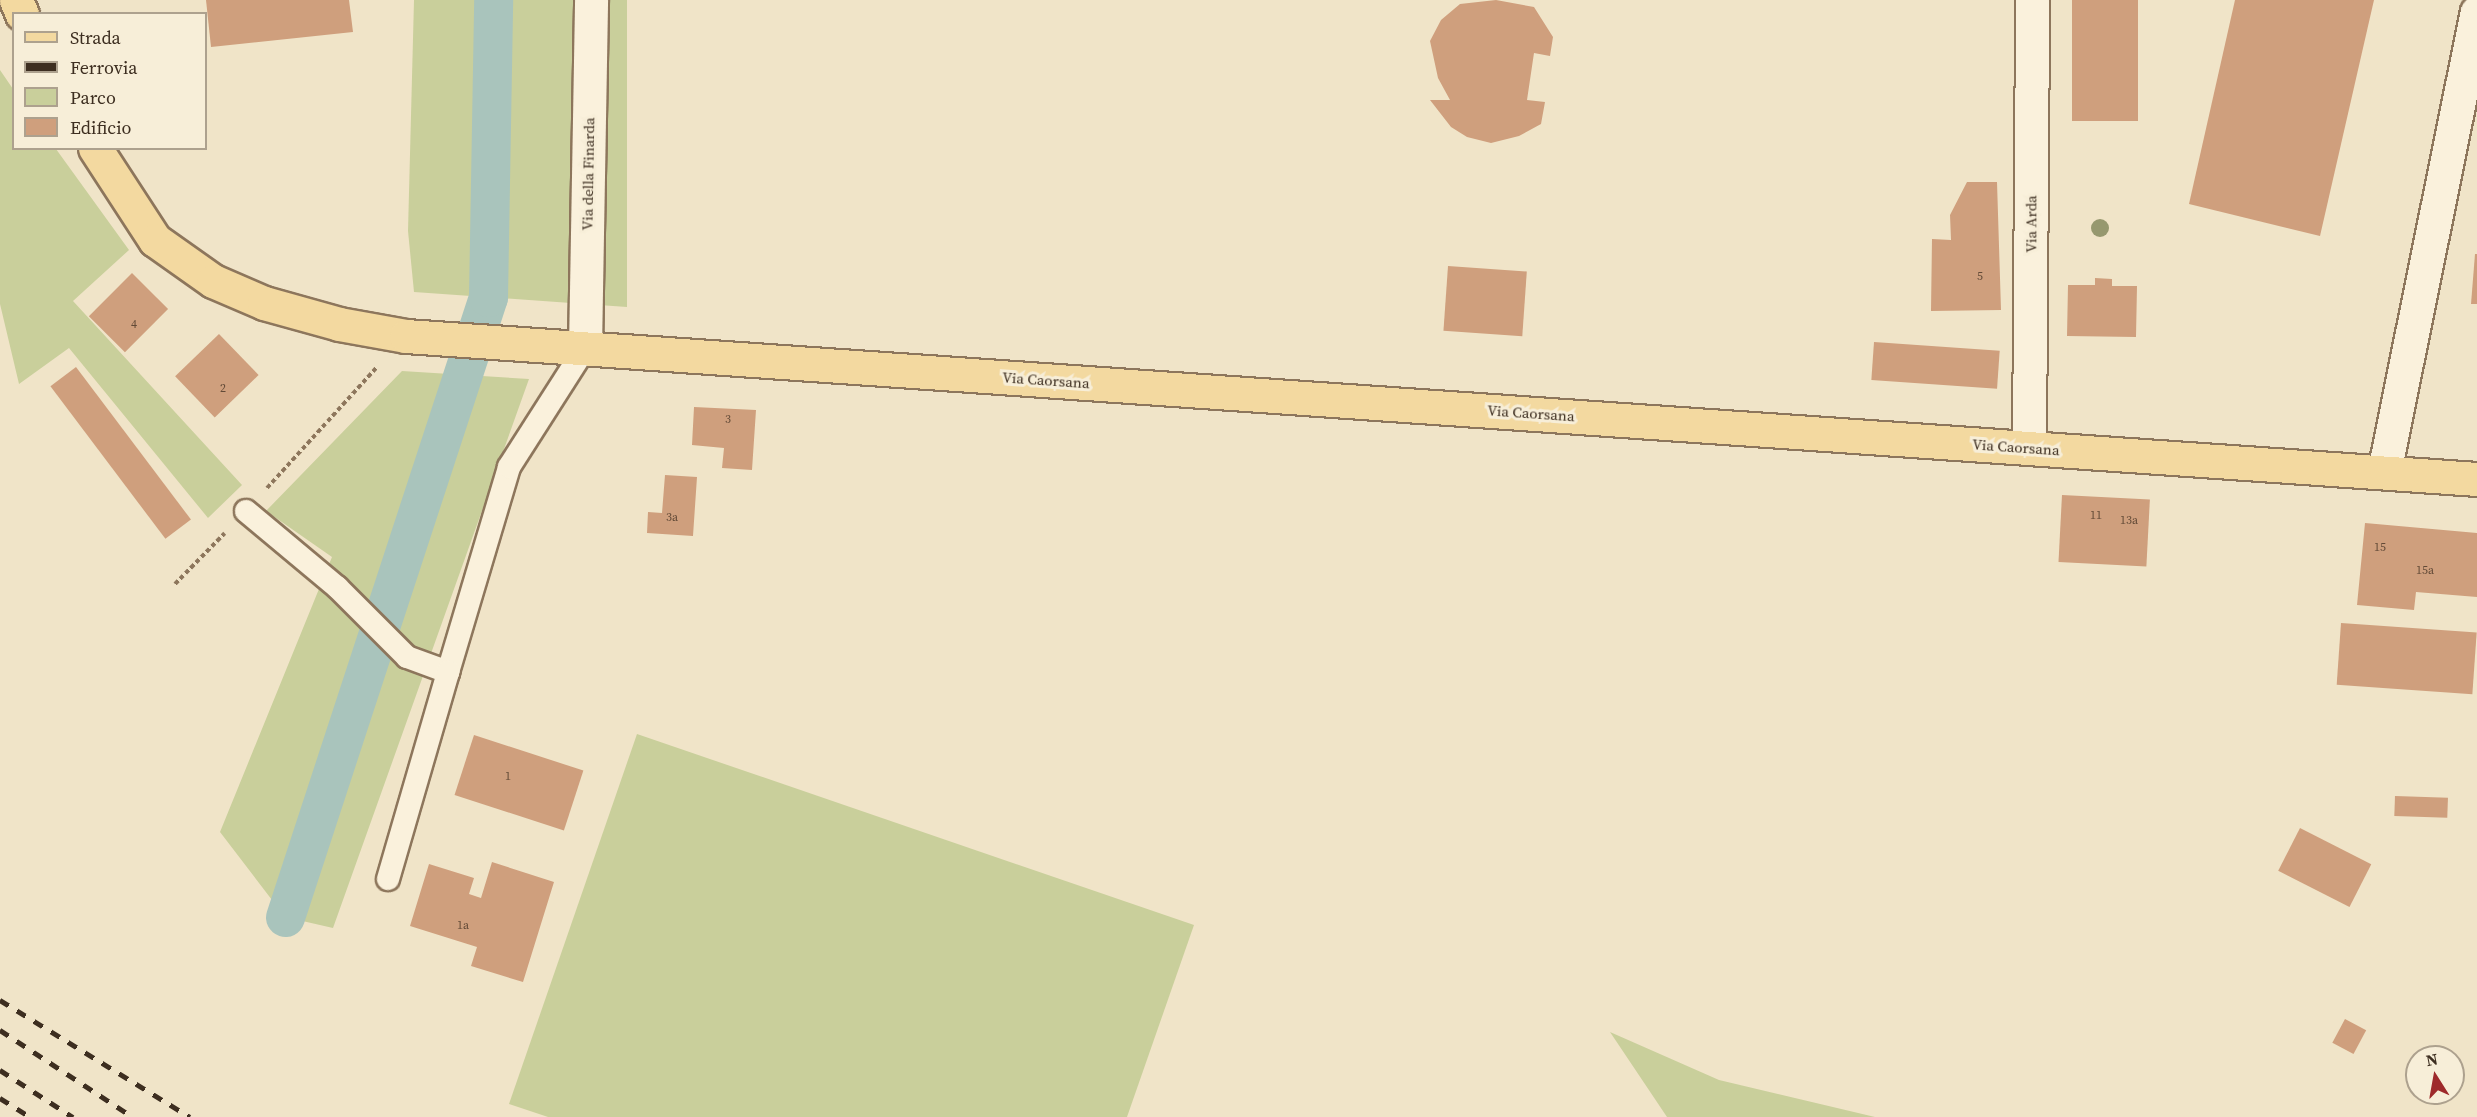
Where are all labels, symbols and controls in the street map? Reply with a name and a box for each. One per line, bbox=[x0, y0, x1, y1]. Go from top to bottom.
legend bbox=[12, 12, 207, 150]
text: Strada bbox=[70, 25, 121, 50]
text: Ferrovia bbox=[70, 55, 137, 80]
text: Parco bbox=[70, 85, 116, 110]
text: Edificio bbox=[70, 115, 131, 140]
street label: Via della Finarda bbox=[578, 117, 598, 231]
street label: Via Arda bbox=[2022, 195, 2040, 253]
house number: 5 bbox=[1977, 270, 1983, 284]
house number: 4 bbox=[131, 318, 137, 332]
street label: Via Caorsana bbox=[1002, 368, 1090, 392]
house number: 2 bbox=[220, 382, 226, 396]
street label: Via Caorsana bbox=[1487, 401, 1575, 425]
house number: 3 bbox=[725, 413, 731, 427]
street label: Via Caorsana bbox=[1972, 435, 2060, 459]
house number: 11 bbox=[2090, 509, 2102, 523]
house number: 3a bbox=[666, 511, 678, 525]
house number: 13a bbox=[2120, 514, 2138, 528]
house number: 15 bbox=[2374, 541, 2386, 555]
house number: 15a bbox=[2416, 564, 2434, 578]
house number: 1 bbox=[505, 770, 511, 784]
house number: 1a bbox=[457, 919, 469, 933]
north arrow bbox=[2405, 1045, 2465, 1105]
text: N bbox=[2424, 1047, 2440, 1071]

